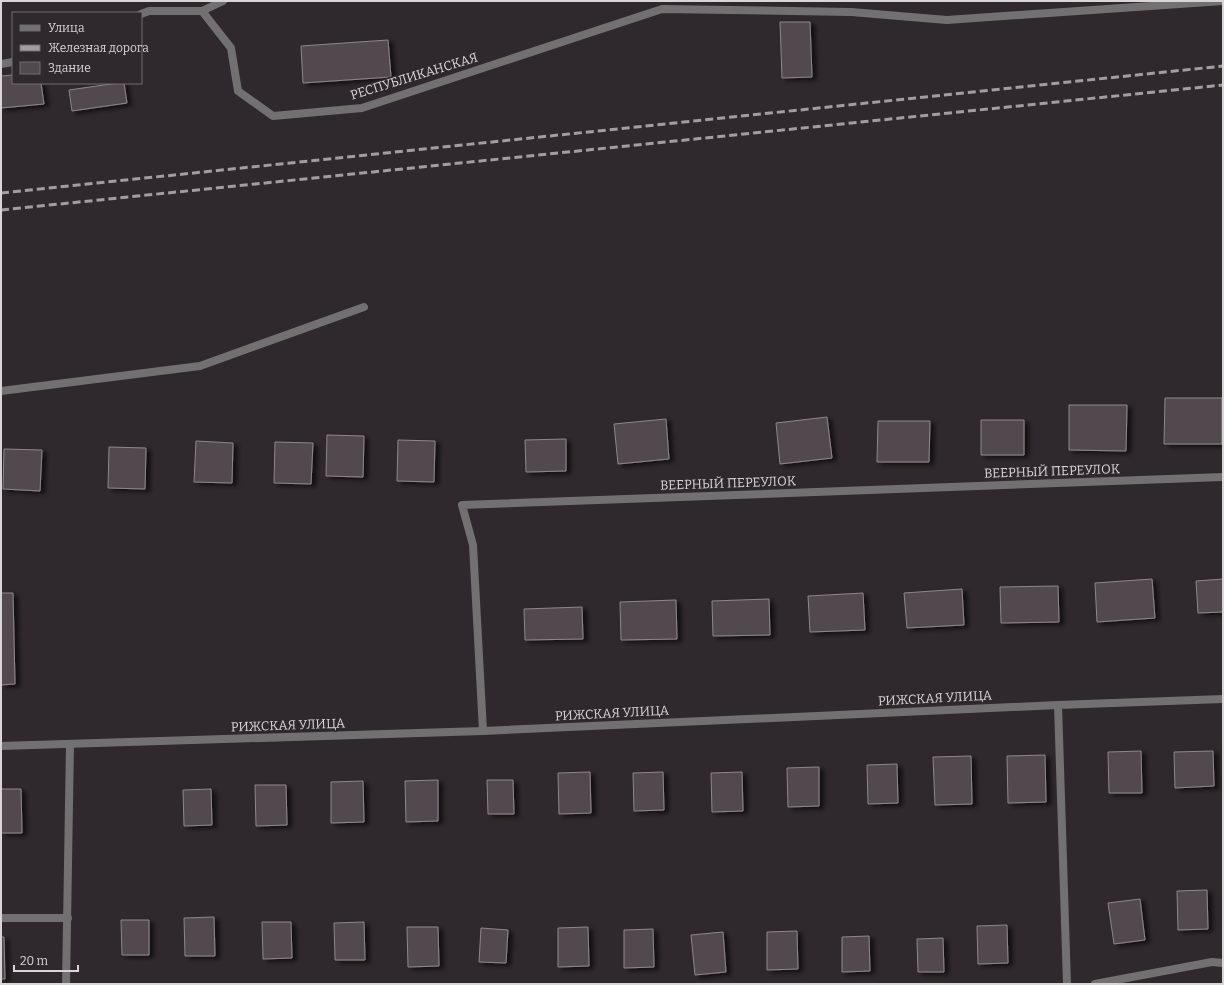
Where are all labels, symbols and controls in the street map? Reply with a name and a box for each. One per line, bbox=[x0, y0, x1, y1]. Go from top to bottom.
legend bbox=[12, 12, 142, 84]
text: Улица bbox=[48, 21, 85, 35]
text: Железная дорога bbox=[48, 41, 149, 55]
street label: РЕСПУБЛИКАНСКАЯ bbox=[349, 49, 479, 103]
text: Здание bbox=[48, 61, 91, 75]
street label: ВЕЕРНЫЙ ПЕРЕУЛОК bbox=[984, 461, 1121, 481]
street label: ВЕЕРНЫЙ ПЕРЕУЛОК bbox=[660, 473, 797, 493]
street label: РИЖСКАЯ УЛИЦА bbox=[878, 687, 993, 708]
street label: РИЖСКАЯ УЛИЦА bbox=[555, 702, 670, 723]
street label: РИЖСКАЯ УЛИЦА bbox=[231, 715, 346, 734]
scale bar bbox=[14, 947, 78, 973]
text: 20 m bbox=[20, 954, 49, 968]

